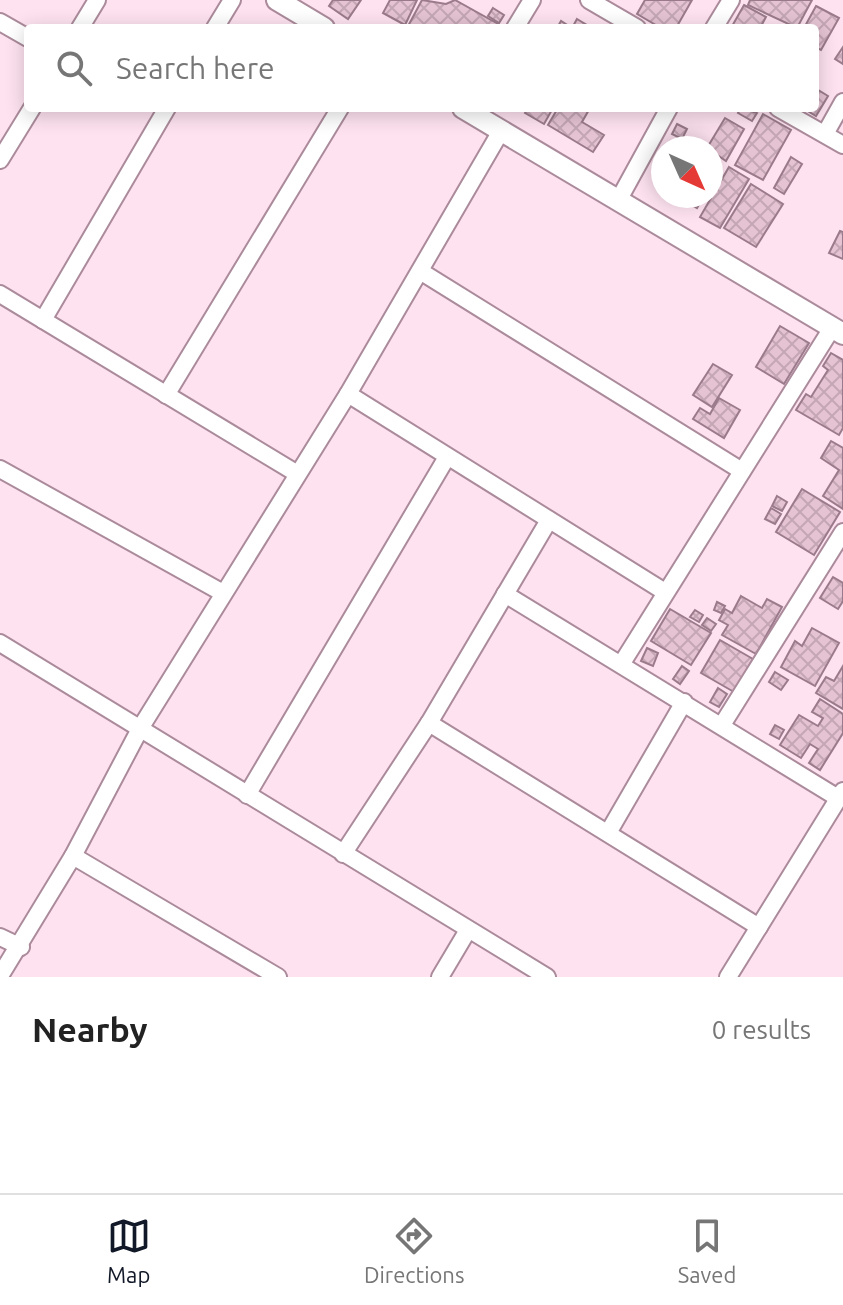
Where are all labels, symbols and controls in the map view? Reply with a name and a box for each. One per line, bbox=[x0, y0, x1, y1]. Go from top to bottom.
search box bbox=[24, 24, 819, 112]
icon: search bbox=[52, 46, 96, 90]
text: Search here bbox=[116, 51, 275, 85]
north arrow bbox=[651, 136, 723, 208]
text: Nearby bbox=[32, 1010, 147, 1048]
text: 0 results bbox=[712, 1015, 811, 1044]
tab: Map bbox=[107, 1214, 151, 1287]
tab: Directions bbox=[364, 1214, 464, 1287]
tab: Saved bbox=[678, 1214, 736, 1287]

